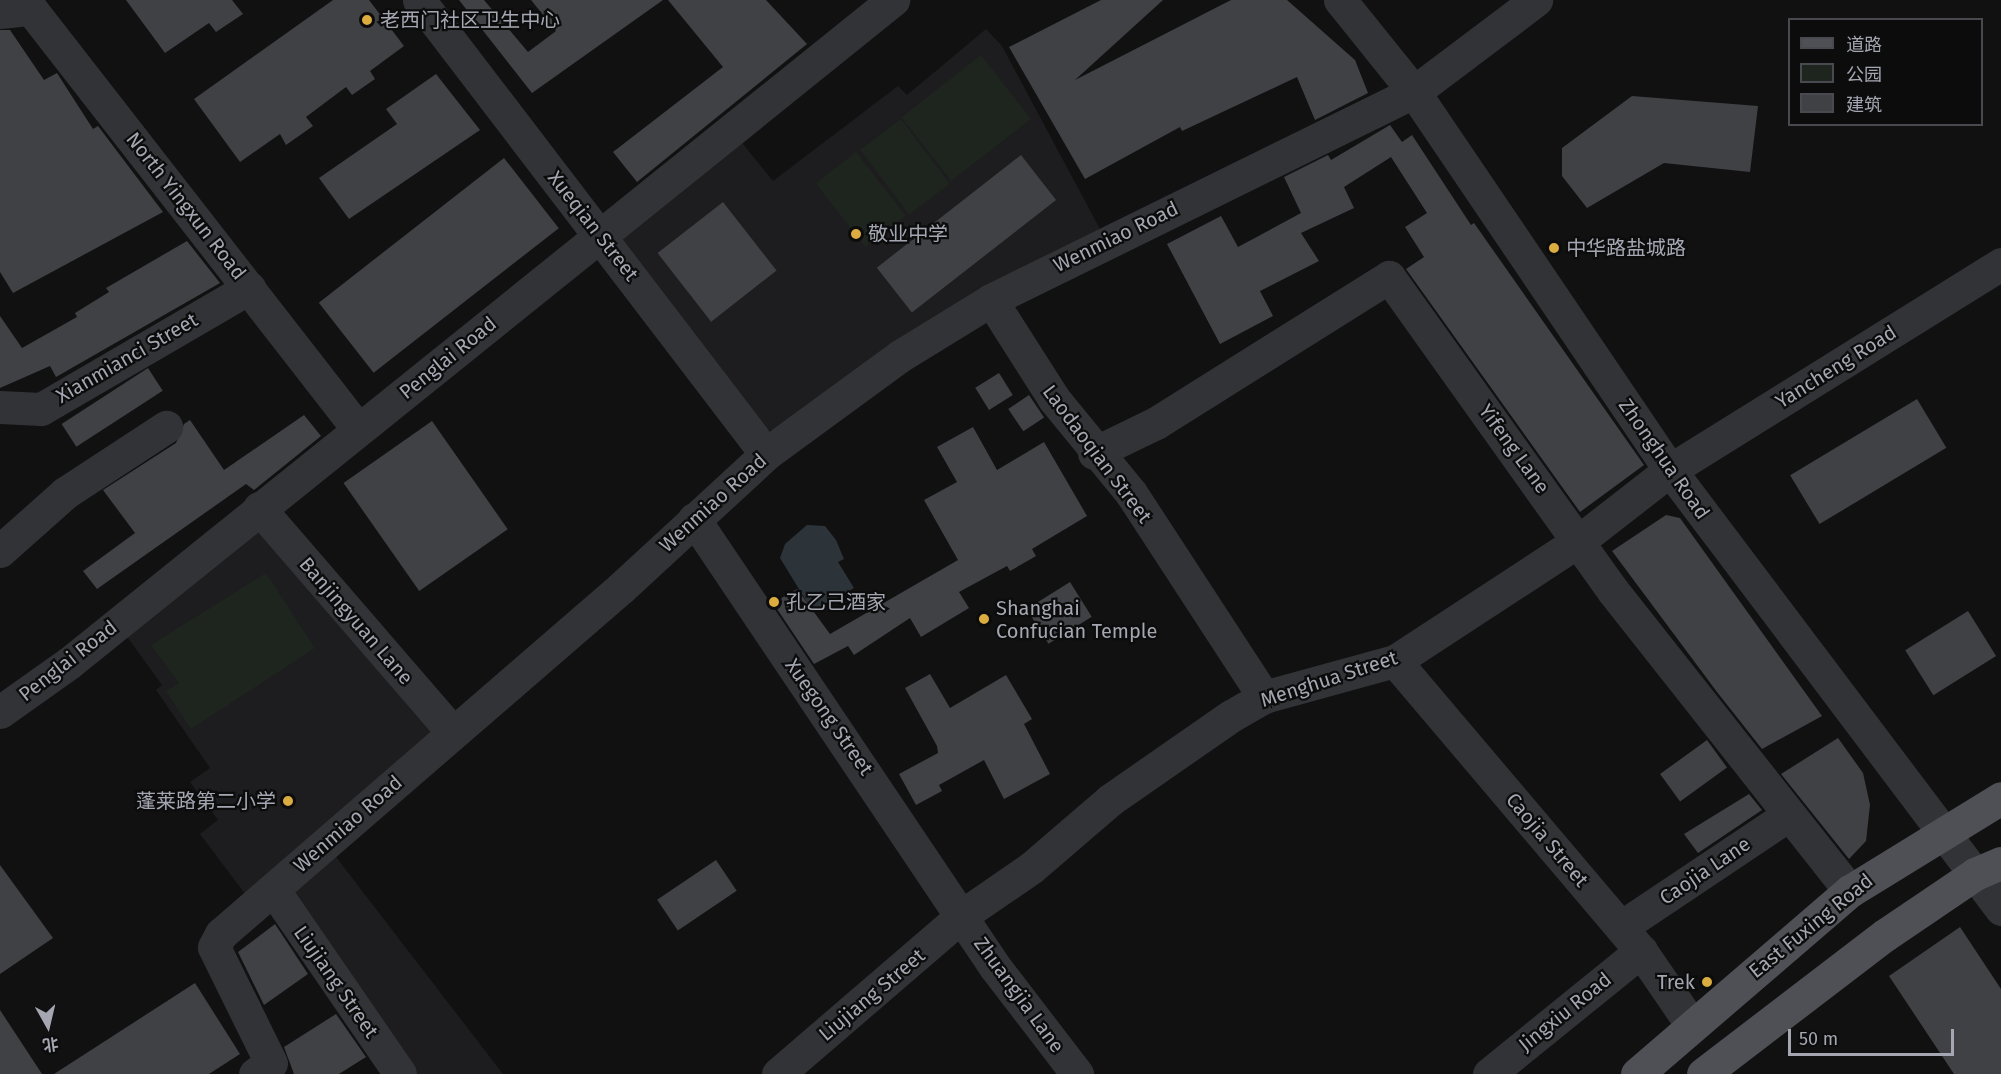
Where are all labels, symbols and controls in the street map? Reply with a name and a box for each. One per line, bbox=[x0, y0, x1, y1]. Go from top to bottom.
place label: 老西门社区卫生中心 bbox=[380, 8, 560, 32]
marker: 老西门社区卫生中心 bbox=[358, 11, 376, 29]
legend bbox=[1788, 18, 1983, 126]
text: 道路 bbox=[1846, 34, 1882, 56]
text: 公园 bbox=[1846, 64, 1882, 86]
text: 建筑 bbox=[1846, 94, 1882, 116]
street label: North Yingxun Road bbox=[121, 128, 251, 284]
street label: Xueqian Street bbox=[543, 166, 643, 286]
street label: Wenmiao Road bbox=[1050, 196, 1182, 278]
place label: 敬业中学 bbox=[868, 222, 948, 246]
marker: 敬业中学 bbox=[849, 227, 863, 241]
place label: 中华路盐城路 bbox=[1566, 236, 1686, 260]
marker: 中华路盐城路 bbox=[1547, 241, 1561, 255]
street label: Xianmianci Street bbox=[52, 308, 202, 408]
street label: Penglai Road bbox=[395, 312, 501, 404]
street label: Yancheng Road bbox=[1771, 320, 1901, 414]
street label: Laodaoqian Street bbox=[1037, 380, 1157, 528]
street label: Zhonghua Road bbox=[1614, 394, 1714, 524]
street label: Yifeng Lane bbox=[1474, 400, 1554, 498]
street label: Wenmiao Road bbox=[655, 449, 771, 557]
street label: Banjingyuan Lane bbox=[294, 552, 418, 690]
place label: 孔乙己酒家 bbox=[786, 590, 886, 614]
marker: 孔乙己酒家 bbox=[767, 595, 781, 609]
place label: Shanghai Confucian Temple bbox=[996, 596, 1157, 643]
marker: Shanghai Confucian Temple bbox=[977, 612, 991, 626]
street label: Penglai Road bbox=[14, 615, 122, 707]
street label: Menghua Street bbox=[1258, 646, 1400, 712]
street label: Xuegong Street bbox=[780, 654, 878, 780]
street label: Wenmiao Road bbox=[289, 770, 407, 878]
street label: Caojia Street bbox=[1501, 788, 1593, 892]
place label: 蓬莱路第二小学 bbox=[136, 789, 276, 813]
marker: 蓬莱路第二小学 bbox=[281, 794, 295, 808]
street label: Caojia Lane bbox=[1655, 832, 1755, 910]
street label: East Fuxing Road bbox=[1744, 869, 1878, 983]
street label: Liujiang Street bbox=[289, 921, 383, 1043]
street label: Zhuangjia Lane bbox=[969, 932, 1069, 1058]
street label: Liujiang Street bbox=[814, 944, 930, 1046]
street label: Jingxiu Road bbox=[1514, 967, 1616, 1057]
place label: Trek bbox=[1657, 970, 1695, 994]
marker: Trek bbox=[1700, 975, 1714, 989]
north arrow bbox=[18, 996, 78, 1056]
scale bar bbox=[1791, 1017, 1958, 1055]
text: 50 m bbox=[1799, 1028, 1838, 1050]
text: 北 bbox=[41, 1034, 60, 1055]

